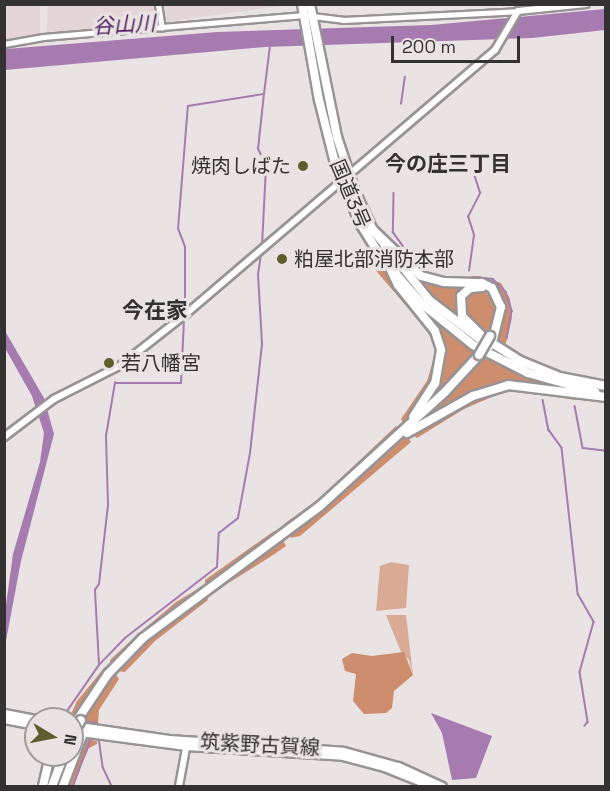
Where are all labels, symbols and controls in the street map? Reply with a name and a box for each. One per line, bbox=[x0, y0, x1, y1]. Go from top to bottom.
water label: 谷山川 bbox=[92, 11, 156, 39]
scale bar bbox=[394, 24, 523, 62]
text: 200 m bbox=[402, 35, 456, 58]
district label: 今の庄三丁目 bbox=[385, 151, 511, 177]
place label: 焼肉しばた bbox=[191, 154, 291, 178]
street label: 国道3号 bbox=[325, 156, 375, 232]
marker: 焼肉しばた bbox=[296, 159, 310, 173]
place label: 粕屋北部消防本部 bbox=[294, 247, 454, 271]
marker: 粕屋北部消防本部 bbox=[275, 252, 289, 266]
district label: 今在家 bbox=[122, 298, 188, 324]
place label: 若八幡宮 bbox=[121, 351, 201, 375]
marker: 若八幡宮 bbox=[102, 356, 116, 370]
north arrow bbox=[24, 707, 84, 767]
street label: 筑紫野古賀線 bbox=[199, 730, 321, 760]
text: N bbox=[59, 733, 82, 747]

